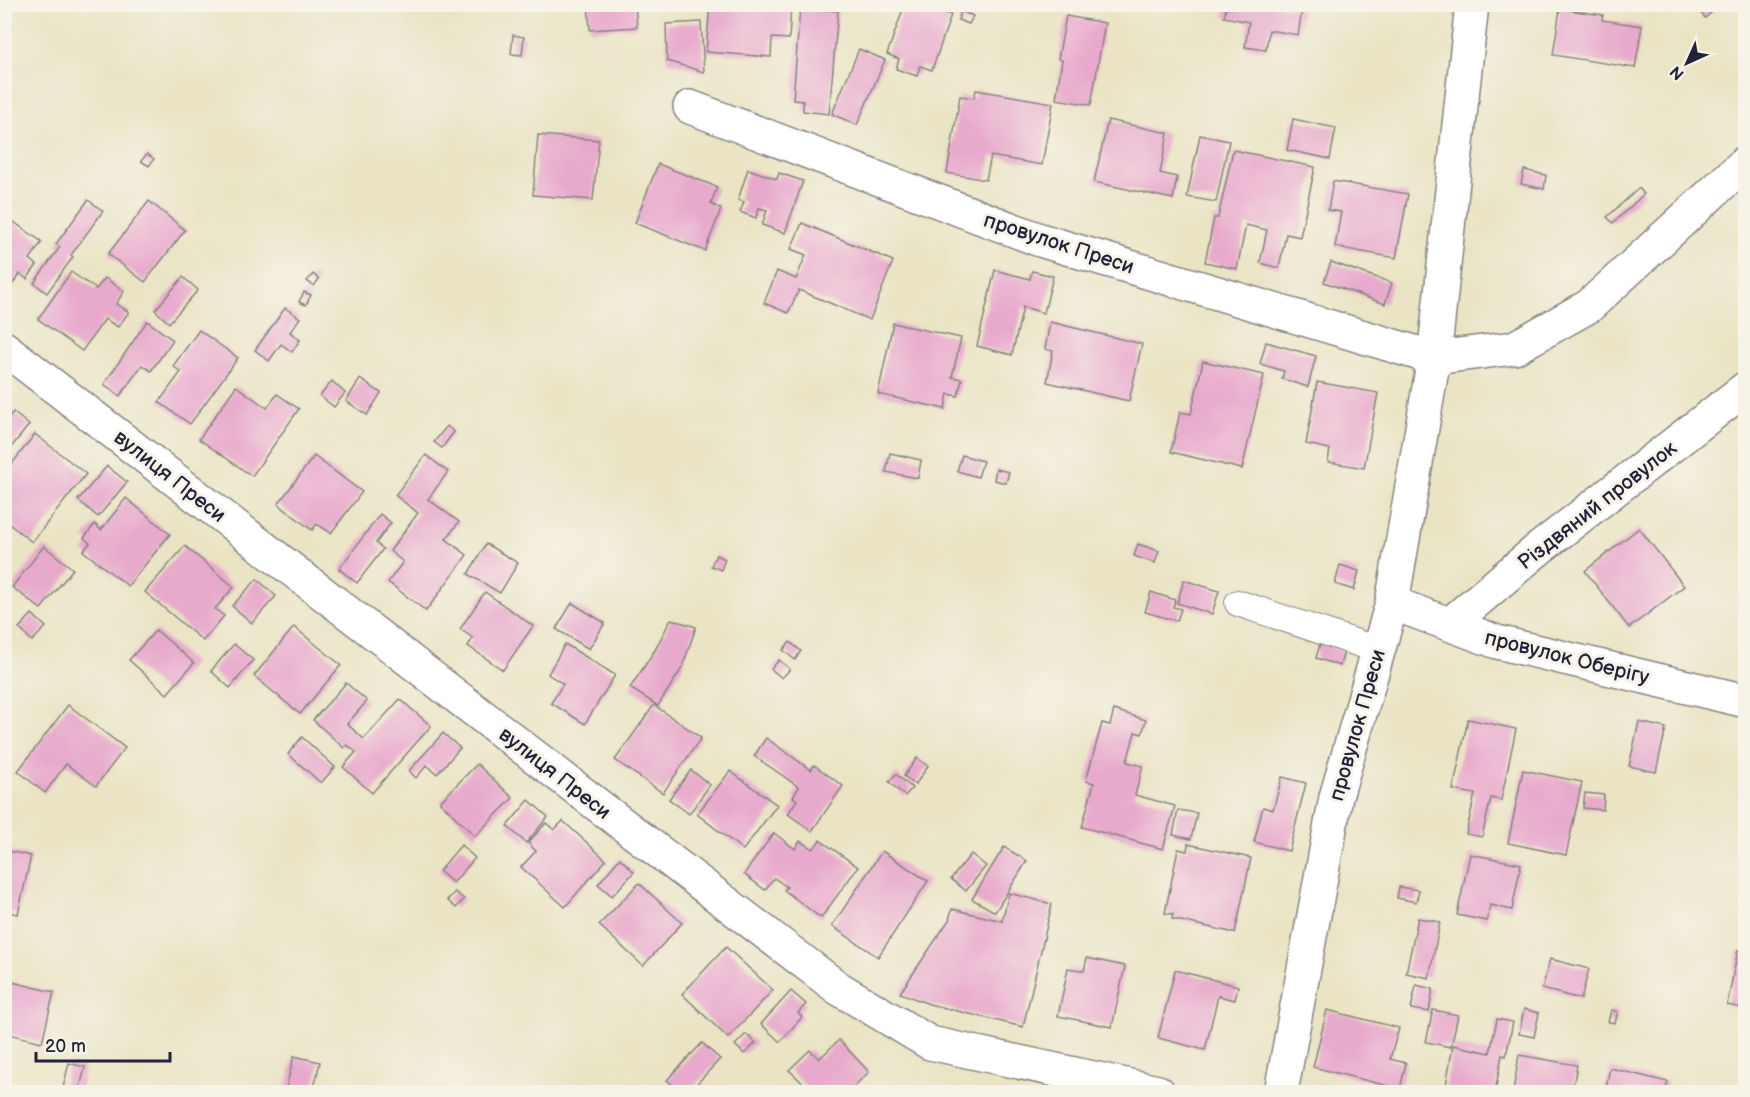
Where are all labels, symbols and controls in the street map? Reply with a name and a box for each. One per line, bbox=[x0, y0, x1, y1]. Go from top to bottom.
north arrow bbox=[1657, 33, 1717, 93]
text: N bbox=[1666, 62, 1688, 84]
street label: провулок Преси bbox=[980, 207, 1137, 280]
street label: вулиця Преси bbox=[109, 425, 231, 528]
street label: Різдвяний провулок bbox=[1513, 436, 1682, 575]
street label: провулок Оберігу bbox=[1482, 625, 1652, 690]
street label: провулок Преси bbox=[1324, 646, 1391, 804]
street label: вулиця Преси bbox=[494, 722, 616, 825]
scale bar bbox=[36, 1025, 170, 1063]
text: 20 m bbox=[45, 1036, 86, 1057]

